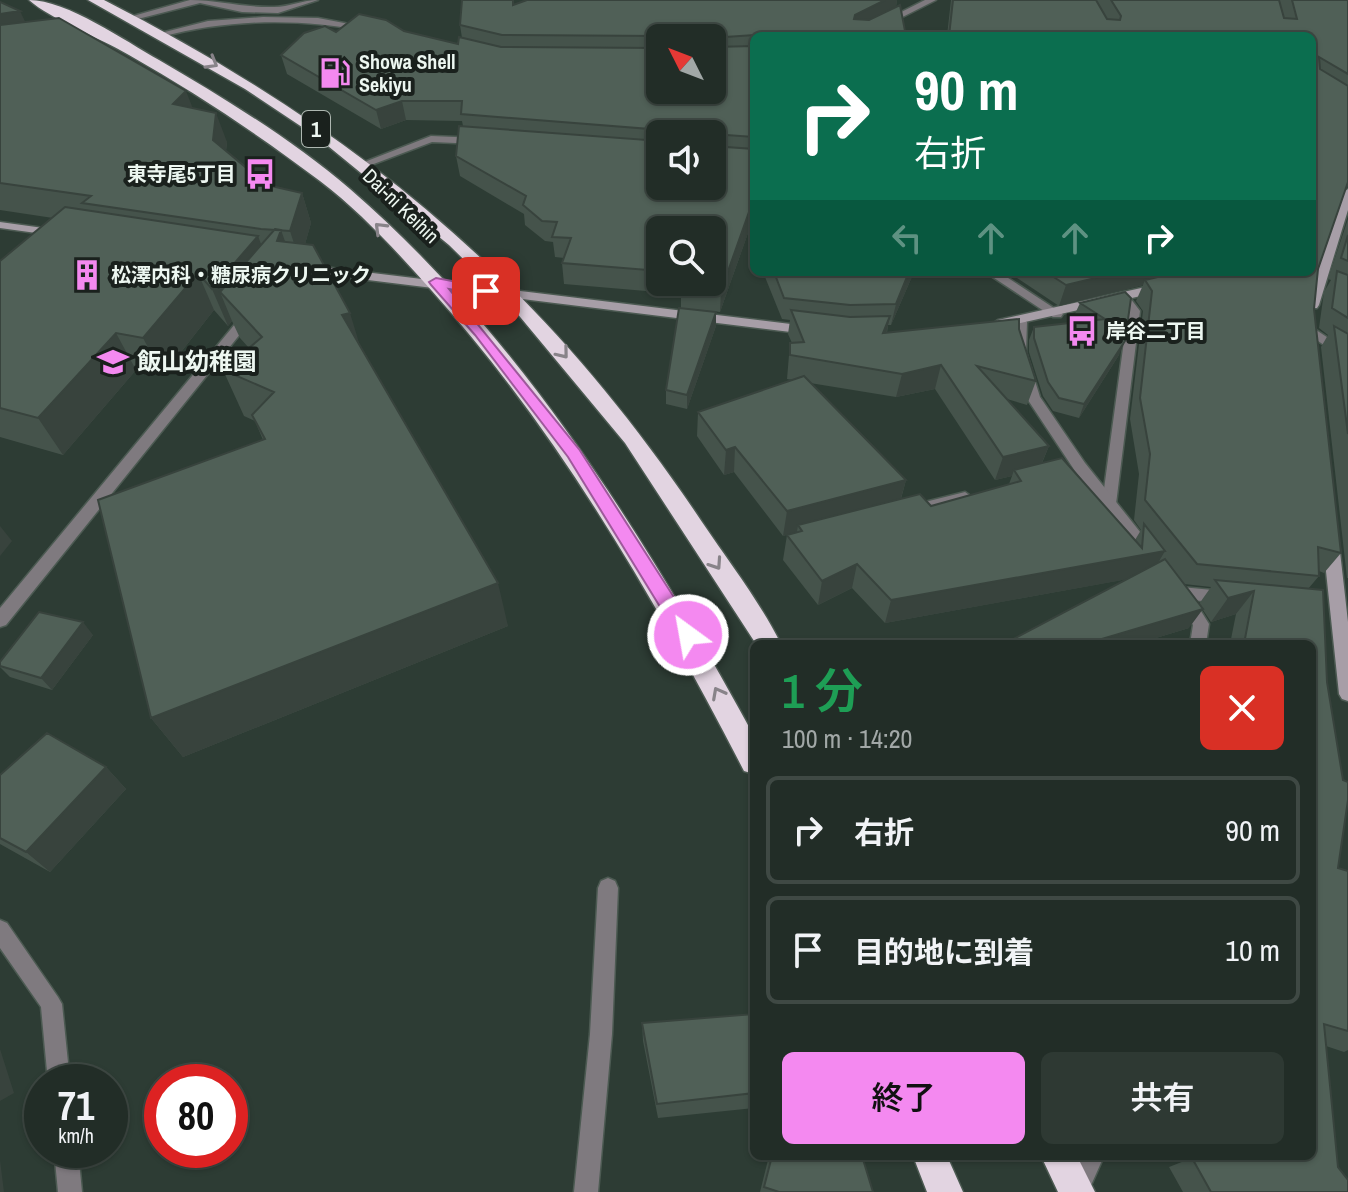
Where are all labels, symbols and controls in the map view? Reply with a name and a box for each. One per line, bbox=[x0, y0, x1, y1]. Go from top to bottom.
north arrow bbox=[646, 24, 726, 104]
map controls bbox=[646, 24, 726, 296]
place label: Showa Shell Sekiyu bbox=[359, 48, 456, 98]
text: 90 m bbox=[914, 52, 1019, 127]
one-way arrow bbox=[203, 53, 218, 69]
fuel station icon: Showa Shell Sekiyu bbox=[318, 56, 352, 90]
icon: right bbox=[782, 64, 886, 168]
road number: 1 bbox=[302, 111, 330, 147]
button: sound bbox=[646, 120, 726, 200]
text: 右折 bbox=[914, 129, 986, 177]
bus stop icon: 東寺尾5丁目 bbox=[243, 157, 277, 191]
place label: 東寺尾5丁目 bbox=[127, 160, 236, 187]
street label: Dai-ni Keihin bbox=[357, 162, 445, 249]
button: search bbox=[646, 216, 726, 296]
icon: left bbox=[885, 216, 929, 260]
icon: ahead bbox=[969, 216, 1013, 260]
icon: ahead bbox=[1053, 216, 1097, 260]
icon: right bbox=[1137, 216, 1181, 260]
one-way arrow bbox=[375, 223, 389, 237]
pin bbox=[452, 257, 520, 325]
building icon: 松澤内科・糖尿病クリニック bbox=[70, 258, 104, 292]
place label: 松澤内科・糖尿病クリニック bbox=[111, 261, 371, 288]
icon: arrive bbox=[464, 269, 508, 313]
bus stop icon: 岸谷二丁目 bbox=[1065, 314, 1099, 348]
place label: 岸谷二丁目 bbox=[1106, 317, 1206, 344]
one-way arrow bbox=[553, 344, 568, 358]
school or university icon: 飯山幼稚園 bbox=[96, 345, 130, 379]
place label: 飯山幼稚園 bbox=[137, 345, 257, 377]
one-way arrow bbox=[706, 555, 721, 569]
position arrow bbox=[646, 593, 730, 677]
text: 1 分 bbox=[782, 658, 863, 723]
button: close bbox=[1200, 666, 1284, 750]
one-way arrow bbox=[712, 686, 727, 701]
text: 100 m · 14:20 bbox=[782, 721, 912, 756]
icon: right bbox=[786, 808, 830, 852]
text: 90 m bbox=[1225, 810, 1280, 850]
text: 右折 bbox=[854, 812, 914, 852]
icon: arrive bbox=[786, 928, 830, 972]
text: 10 m bbox=[1225, 930, 1280, 970]
text: 目的地に到着 bbox=[854, 932, 1034, 972]
button: 終了 bbox=[782, 1052, 1025, 1144]
button: 共有 bbox=[1041, 1052, 1284, 1144]
speed limit sign: 80 bbox=[144, 1064, 248, 1168]
text: 71 bbox=[58, 1079, 94, 1132]
text: km/h bbox=[58, 1122, 94, 1149]

